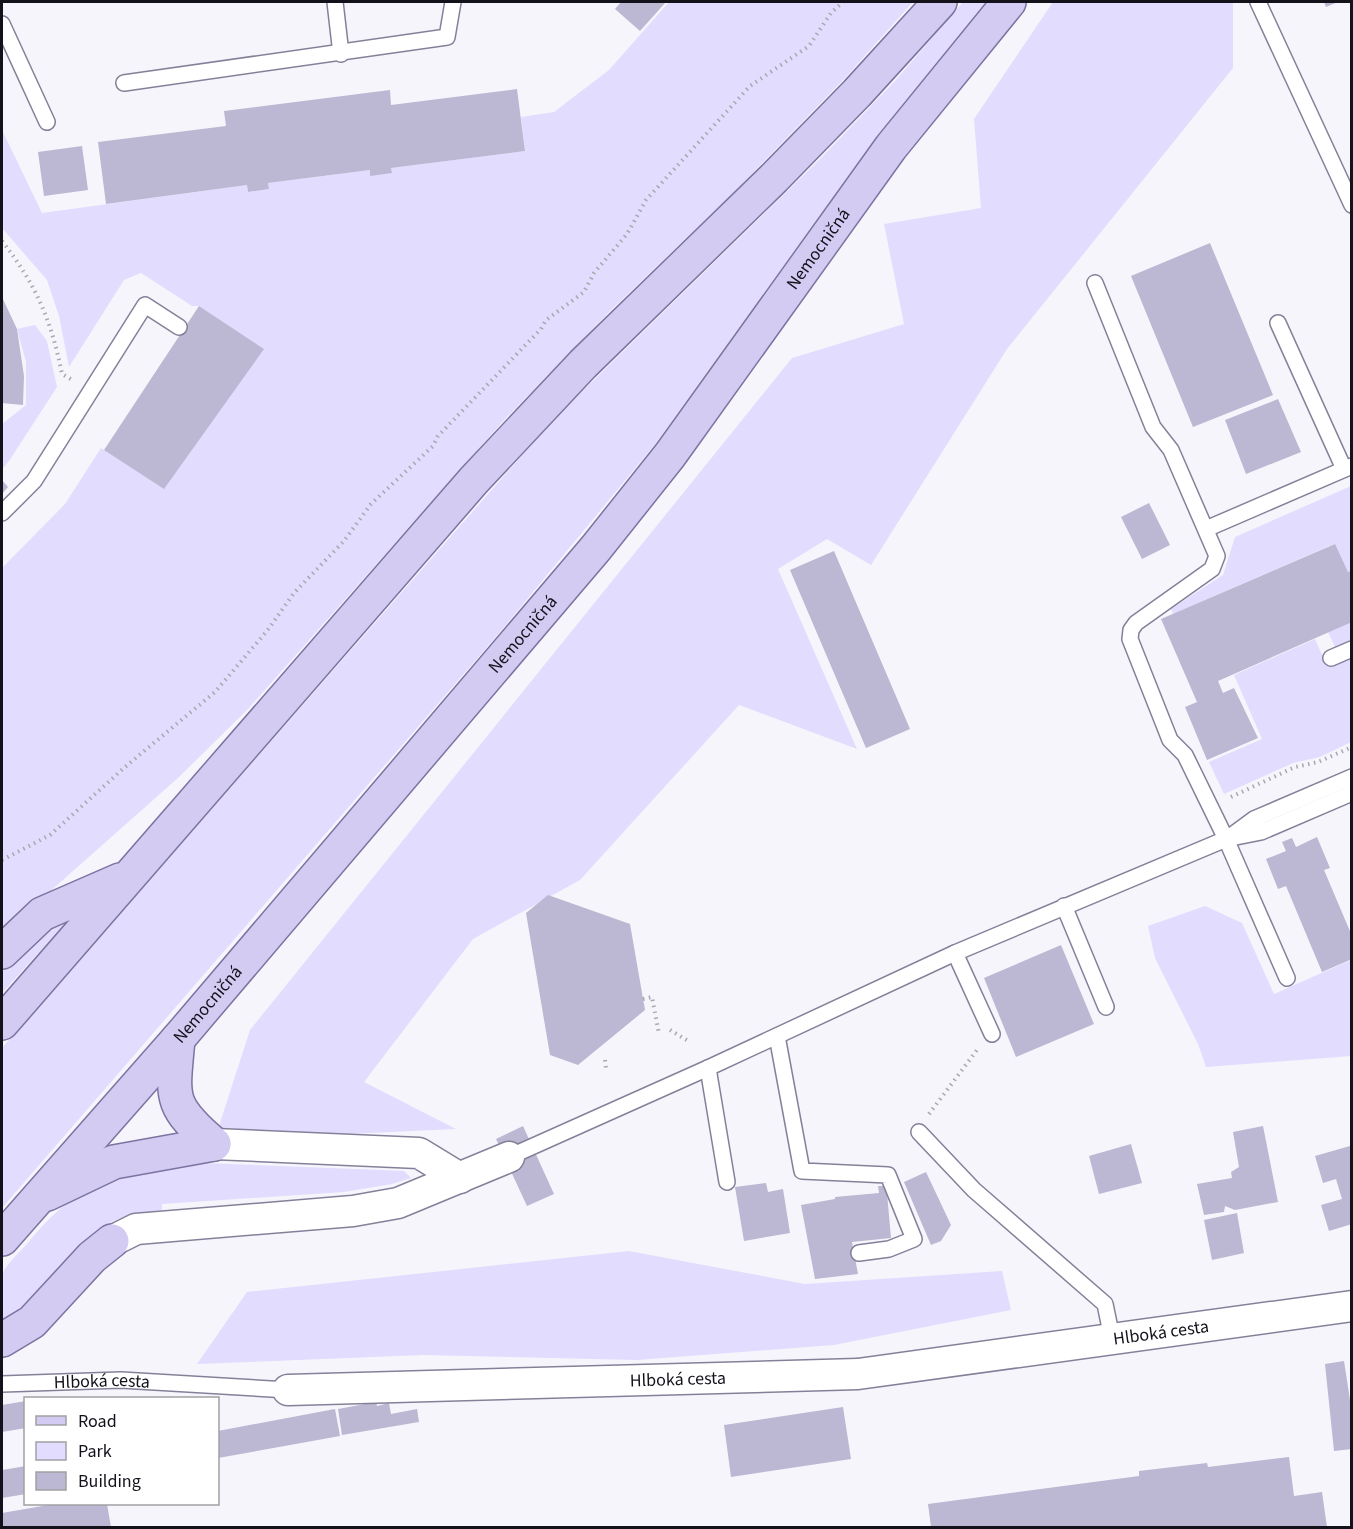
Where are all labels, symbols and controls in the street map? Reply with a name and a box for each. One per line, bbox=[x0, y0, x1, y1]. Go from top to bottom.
street label: Nemocničná bbox=[780, 203, 856, 295]
street label: Nemocničná bbox=[482, 590, 563, 678]
street label: Nemocničná bbox=[167, 960, 248, 1049]
street label: Hlboká cesta bbox=[1112, 1313, 1210, 1351]
street label: Hlboká cesta bbox=[629, 1365, 726, 1393]
street label: Hlboká cesta bbox=[53, 1367, 151, 1395]
legend bbox=[24, 1397, 219, 1505]
text: Road bbox=[78, 1409, 117, 1434]
text: Park bbox=[78, 1439, 112, 1464]
text: Building bbox=[78, 1469, 141, 1494]

